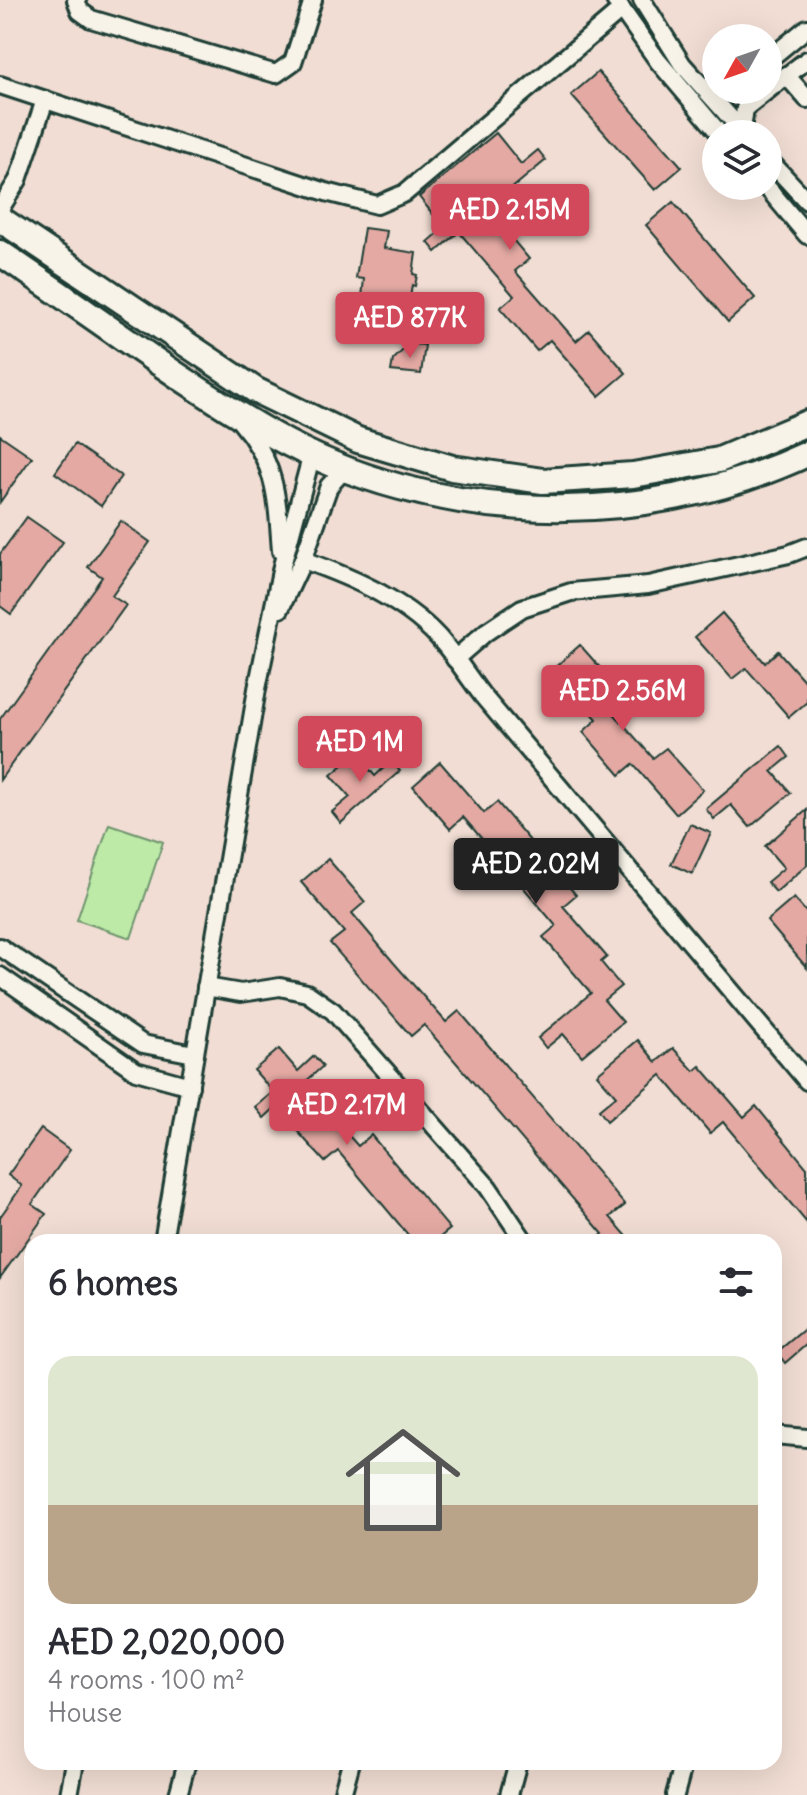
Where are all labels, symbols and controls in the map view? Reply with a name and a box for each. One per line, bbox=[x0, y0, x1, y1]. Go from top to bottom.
north arrow bbox=[702, 24, 782, 104]
map controls bbox=[702, 24, 782, 200]
button: layers bbox=[702, 120, 782, 200]
pin: AED 2.15M bbox=[418, 184, 602, 252]
text: AED 2.15M bbox=[449, 193, 571, 226]
pin: AED 877K bbox=[327, 292, 493, 360]
text: AED 877K bbox=[353, 301, 467, 334]
pin: AED 2.56M bbox=[531, 665, 715, 733]
text: AED 2.56M bbox=[559, 674, 687, 707]
pin: AED 1M bbox=[295, 716, 425, 784]
text: AED 1M bbox=[316, 725, 404, 758]
pin: AED 2.02M bbox=[444, 838, 628, 906]
text: AED 2.02M bbox=[472, 847, 600, 880]
pin: AED 2.17M bbox=[255, 1079, 439, 1147]
text: AED 2.17M bbox=[287, 1088, 407, 1121]
icon: filters bbox=[714, 1260, 758, 1304]
text: 6 homes bbox=[48, 1261, 178, 1304]
icon: home bbox=[331, 1408, 475, 1552]
text: AED 2,020,000 bbox=[48, 1620, 285, 1663]
text: 4 rooms · 100 m² bbox=[48, 1663, 245, 1696]
text: House bbox=[48, 1696, 122, 1729]

